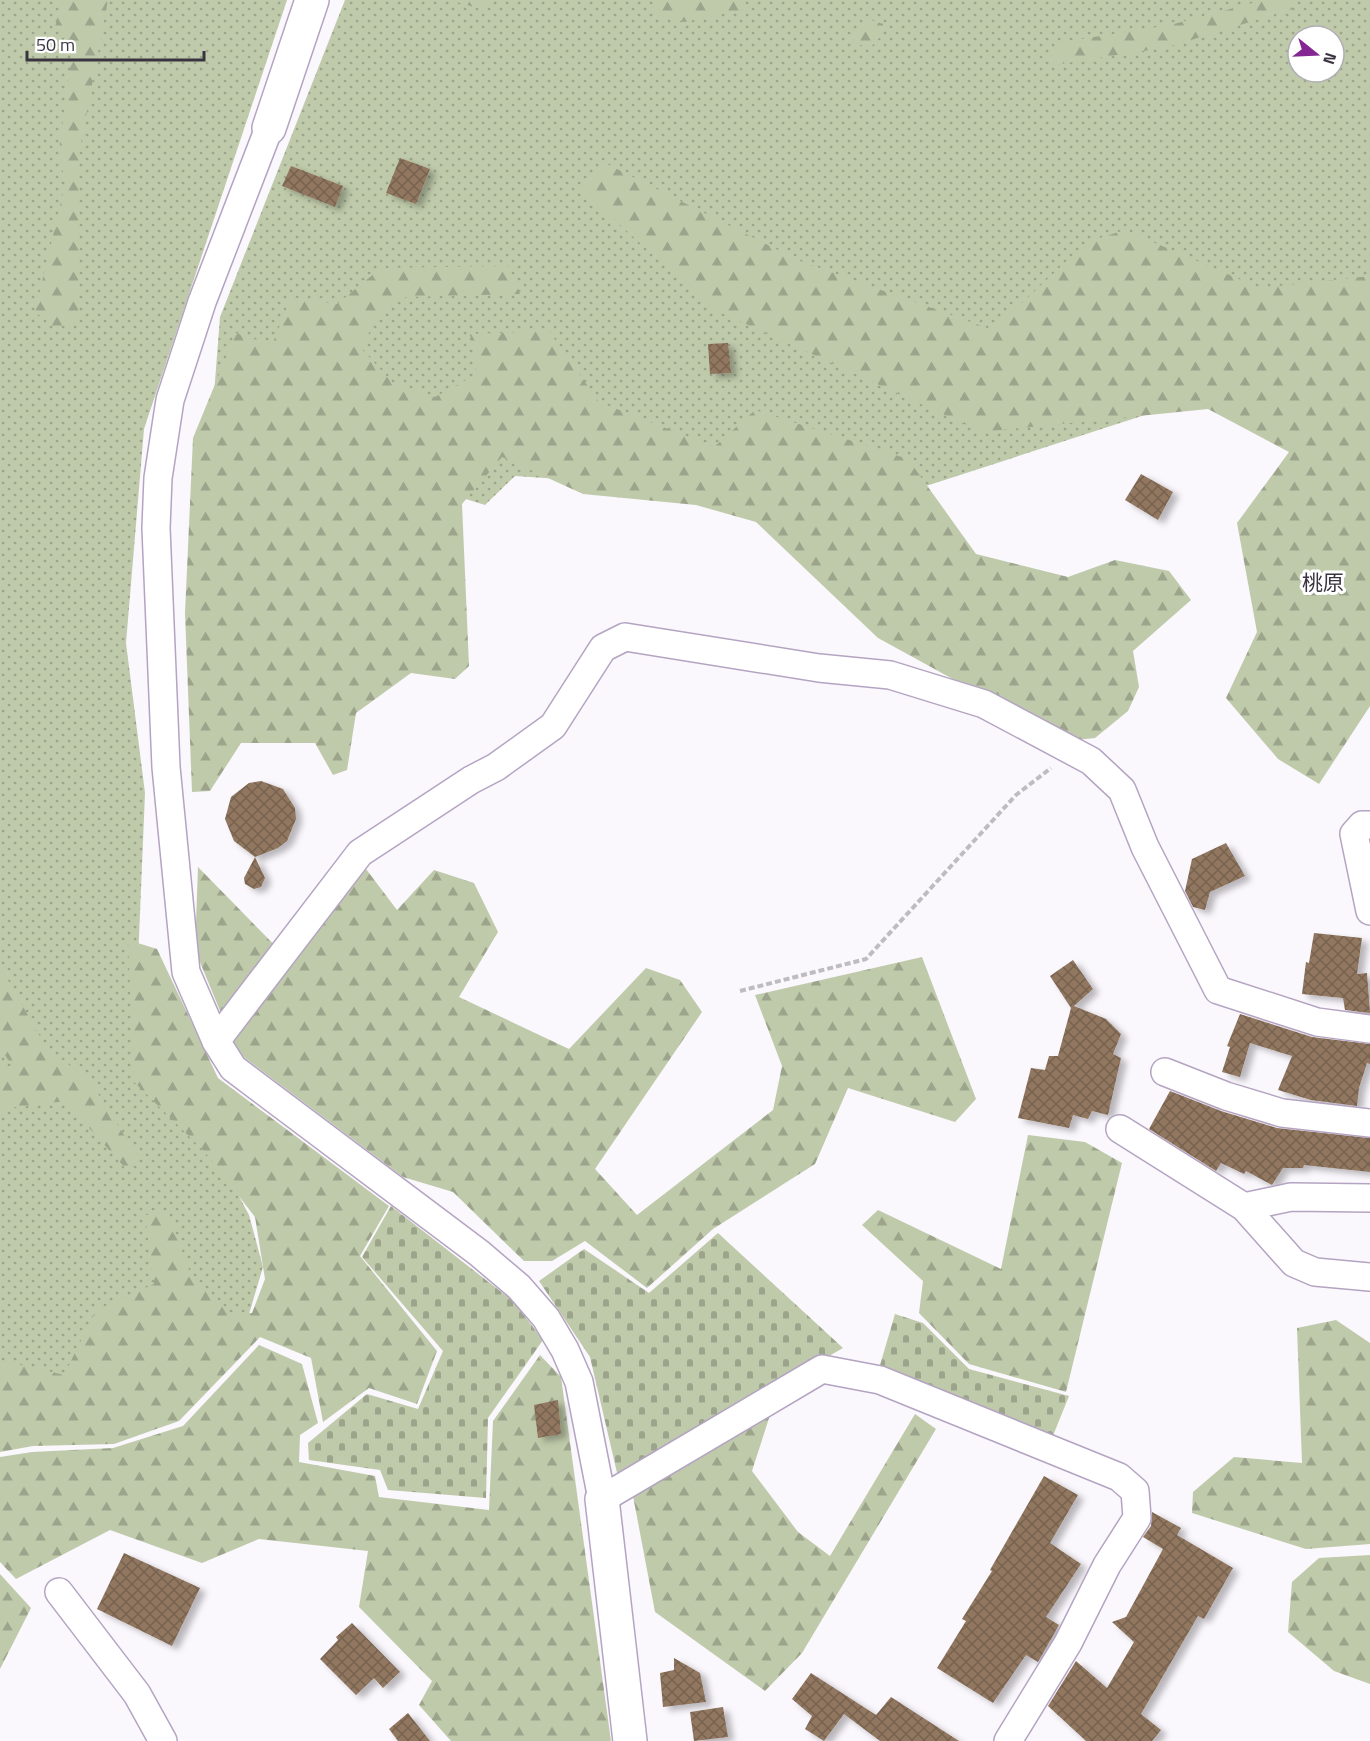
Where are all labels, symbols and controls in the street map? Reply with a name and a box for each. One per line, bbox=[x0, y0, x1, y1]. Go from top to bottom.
scale bar bbox=[27, 24, 204, 62]
north arrow bbox=[1286, 24, 1346, 84]
text: 50 m bbox=[36, 31, 75, 58]
text: N bbox=[1317, 50, 1343, 68]
district label: 桃原 bbox=[1302, 566, 1344, 598]

